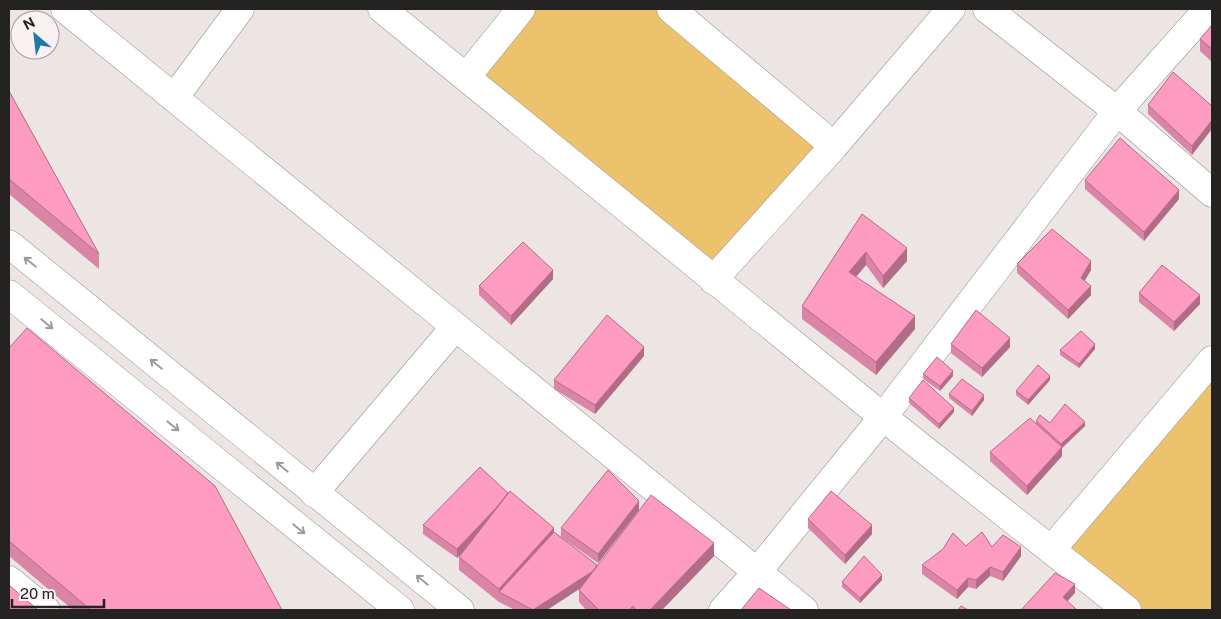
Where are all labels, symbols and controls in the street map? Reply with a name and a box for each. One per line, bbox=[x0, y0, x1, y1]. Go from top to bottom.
north arrow bbox=[10, 10, 60, 60]
text: N bbox=[20, 14, 37, 33]
one-way arrow bbox=[24, 256, 37, 267]
one-way arrow bbox=[40, 319, 53, 330]
one-way arrow bbox=[150, 359, 163, 370]
one-way arrow bbox=[166, 421, 179, 432]
one-way arrow bbox=[276, 461, 289, 472]
one-way arrow bbox=[292, 523, 305, 534]
one-way arrow bbox=[416, 574, 429, 585]
scale bar bbox=[12, 576, 105, 608]
text: 20 m bbox=[20, 585, 55, 602]

